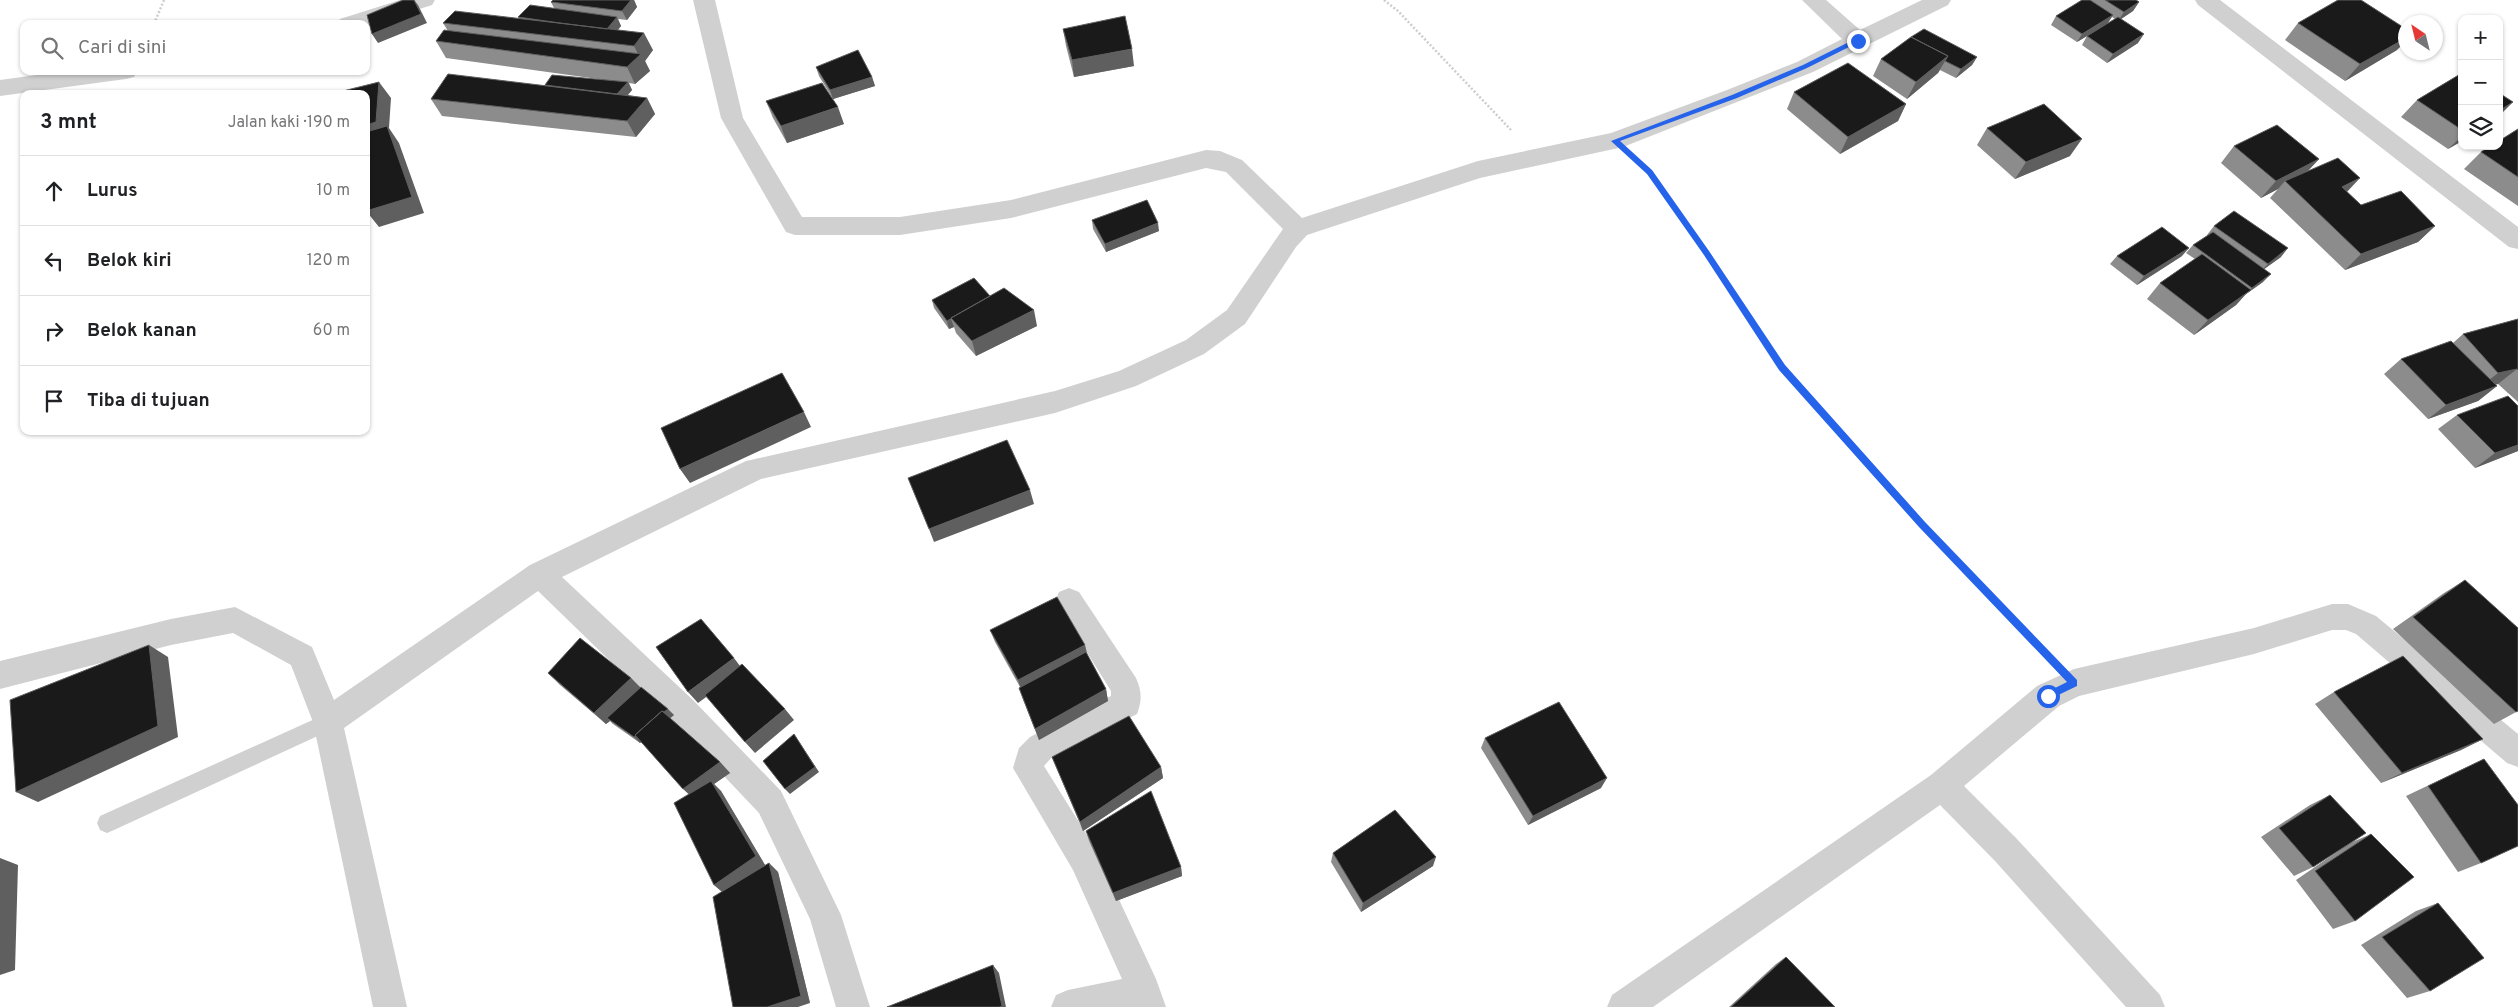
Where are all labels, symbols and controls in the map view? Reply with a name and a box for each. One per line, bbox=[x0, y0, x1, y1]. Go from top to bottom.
north arrow bbox=[2398, 15, 2443, 60]
map controls bbox=[2458, 15, 2503, 150]
button: + bbox=[2458, 15, 2503, 60]
search box bbox=[20, 20, 370, 75]
route end bbox=[1847, 30, 1870, 53]
icon: search bbox=[38, 34, 66, 62]
text: Cari di sini bbox=[78, 36, 166, 60]
button: − bbox=[2458, 60, 2503, 105]
button: layers bbox=[2458, 105, 2503, 150]
text: 3 mnt bbox=[40, 109, 97, 136]
text: Jalan kaki · 190 m bbox=[228, 113, 350, 133]
icon: ahead bbox=[40, 177, 68, 205]
text: Lurus bbox=[87, 179, 138, 203]
text: 10 m bbox=[316, 181, 350, 201]
icon: left bbox=[40, 247, 68, 275]
text: Belok kiri bbox=[87, 249, 172, 273]
text: 120 m bbox=[307, 251, 350, 271]
icon: right bbox=[40, 317, 68, 345]
text: Belok kanan bbox=[87, 319, 197, 343]
text: 60 m bbox=[313, 321, 350, 341]
icon: arrive bbox=[40, 387, 68, 415]
text: Tiba di tujuan bbox=[87, 389, 210, 413]
route start bbox=[2037, 685, 2060, 708]

